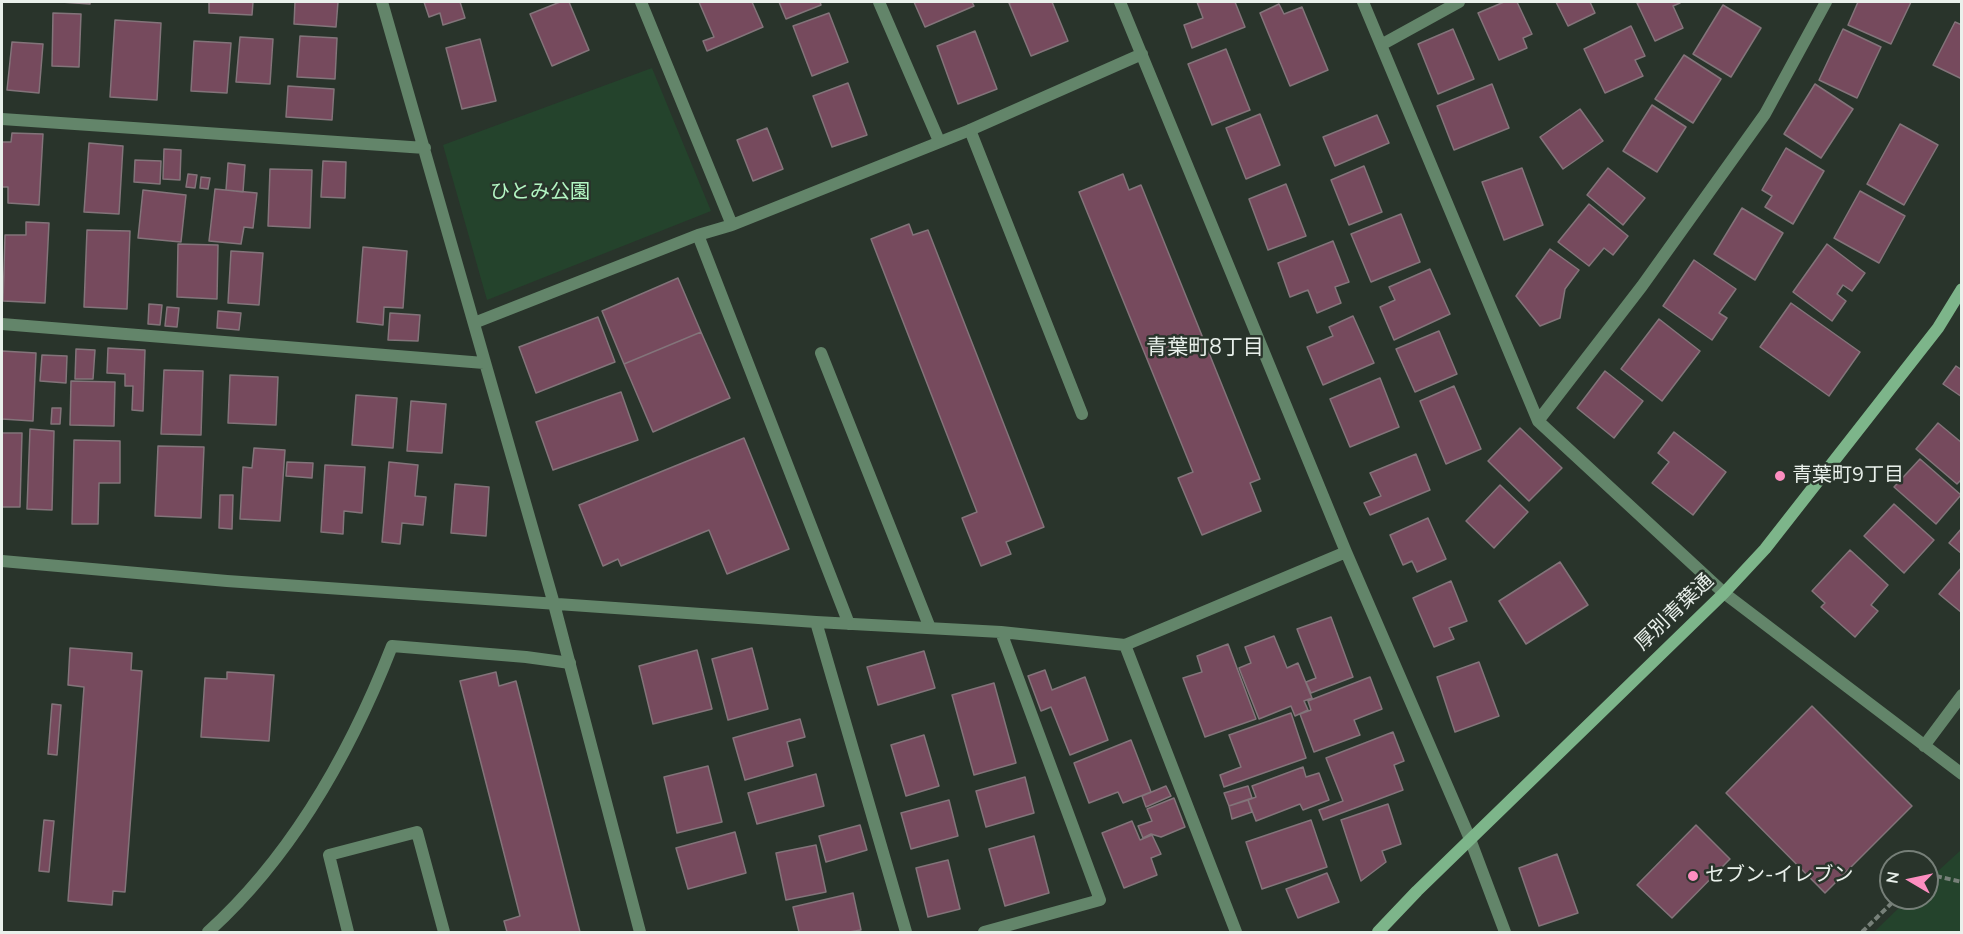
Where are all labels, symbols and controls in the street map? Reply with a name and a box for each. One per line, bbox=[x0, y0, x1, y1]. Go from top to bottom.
park label: ひとみ公園 bbox=[490, 181, 590, 205]
district label: 青葉町8丁目 bbox=[1146, 336, 1264, 362]
place label: 青葉町9丁目 bbox=[1792, 464, 1904, 488]
marker: 青葉町9丁目 bbox=[1773, 469, 1787, 483]
street label: 厚別青葉通 bbox=[1631, 570, 1719, 656]
north arrow bbox=[1879, 850, 1939, 910]
place label: セブン-イレブン bbox=[1705, 864, 1853, 888]
marker: セブン-イレブン bbox=[1686, 869, 1700, 883]
text: N bbox=[1881, 870, 1905, 885]

